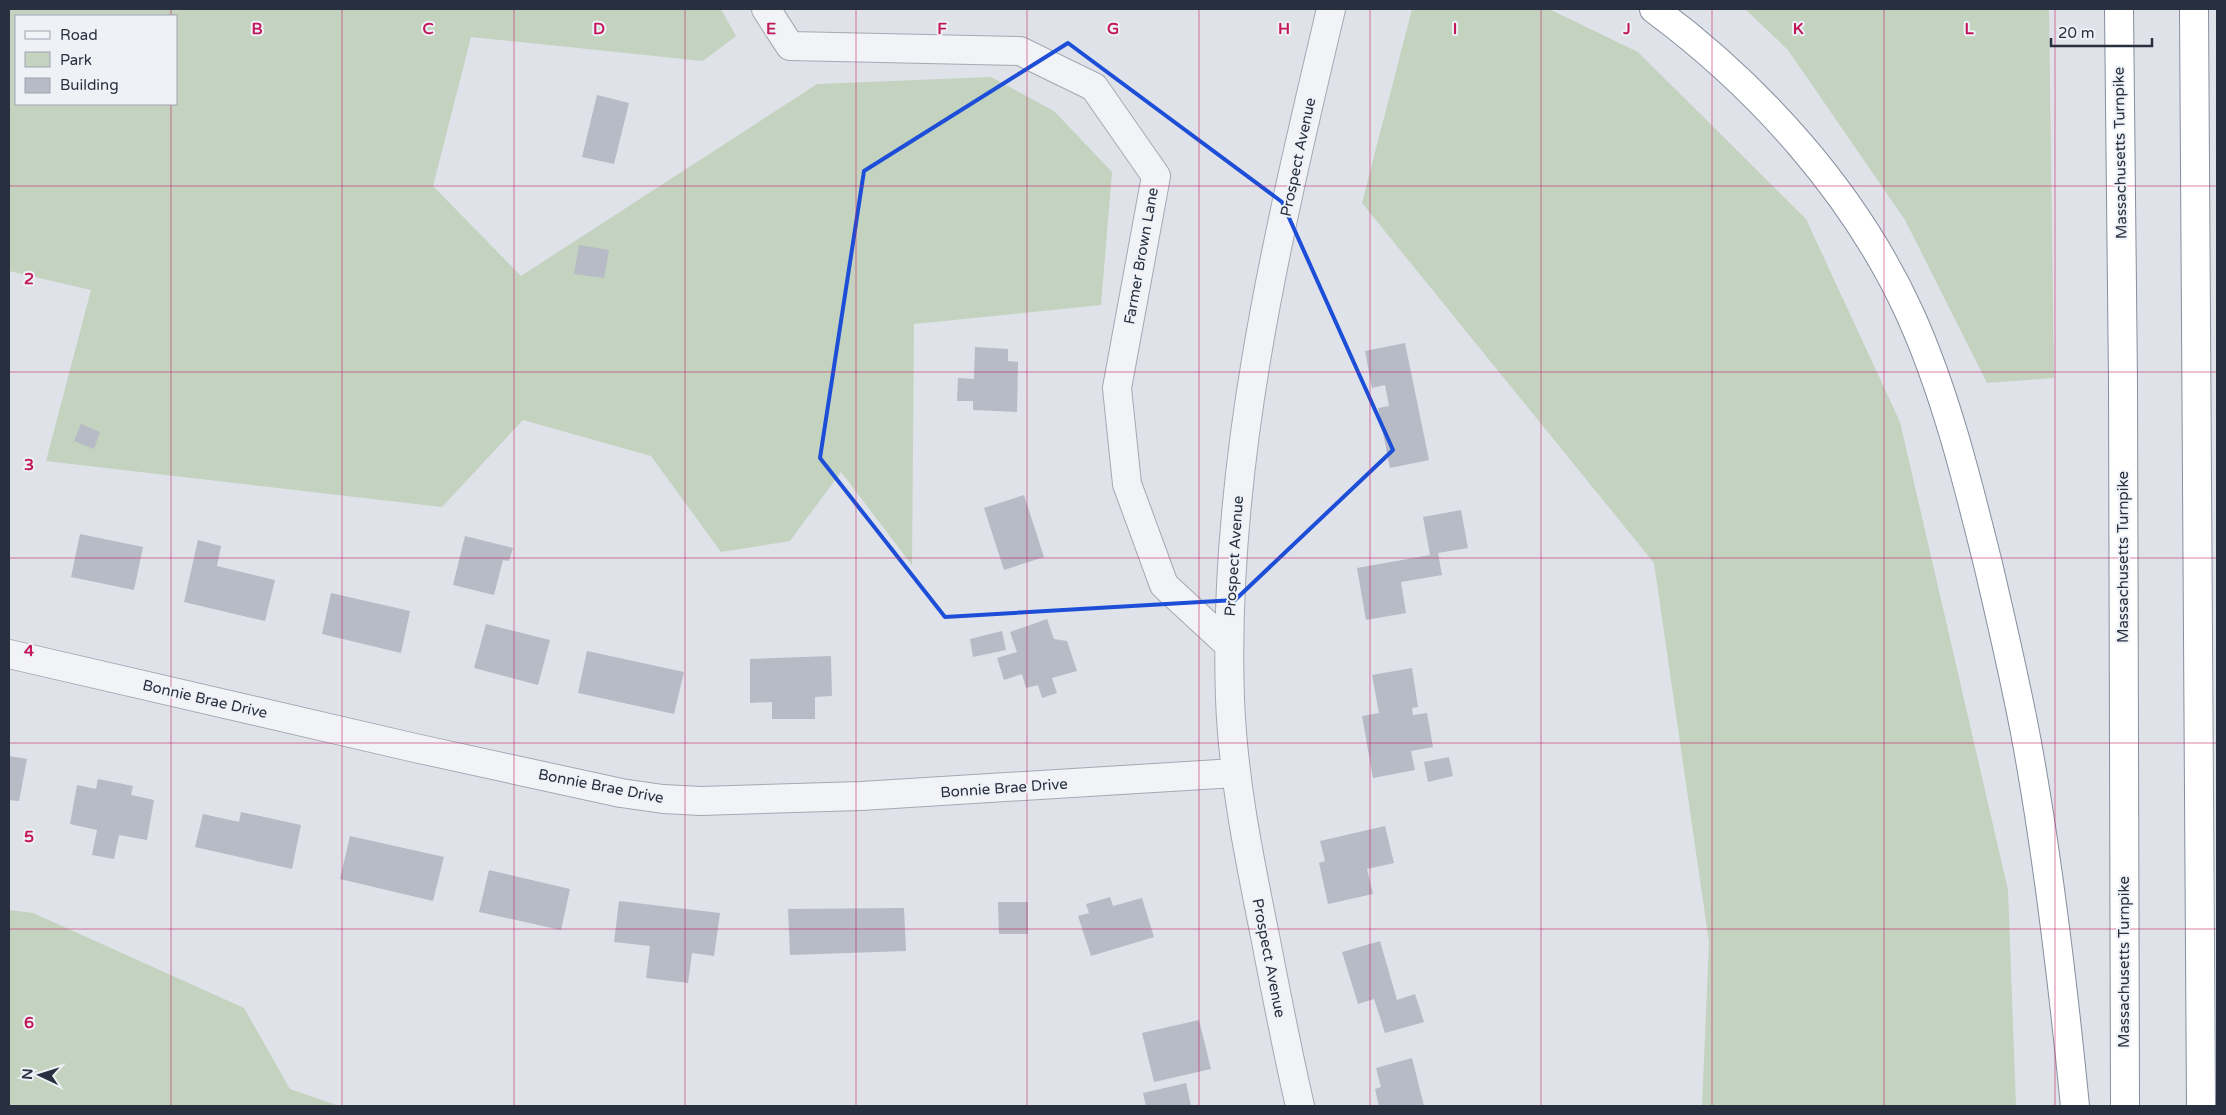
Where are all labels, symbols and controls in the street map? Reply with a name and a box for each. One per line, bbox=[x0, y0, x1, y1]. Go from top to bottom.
legend bbox=[15, 15, 178, 105]
scale bar bbox=[2051, 15, 2152, 47]
text: B bbox=[251, 19, 263, 39]
text: C bbox=[422, 19, 434, 39]
text: D bbox=[593, 19, 605, 39]
text: E bbox=[766, 19, 776, 39]
text: F bbox=[937, 19, 947, 39]
text: G bbox=[1107, 19, 1119, 39]
text: H bbox=[1278, 19, 1290, 39]
text: I bbox=[1453, 19, 1457, 39]
text: J bbox=[1622, 19, 1631, 39]
text: K bbox=[1793, 19, 1804, 39]
text: L bbox=[1964, 19, 1974, 39]
text: 20 m bbox=[2058, 24, 2095, 42]
text: Road bbox=[60, 26, 98, 44]
text: Park bbox=[60, 51, 92, 69]
street label: Massachusetts Turnpike bbox=[2109, 67, 2131, 239]
text: Building bbox=[60, 76, 119, 94]
street label: Prospect Avenue bbox=[1277, 96, 1319, 218]
street label: Farmer Brown Lane bbox=[1120, 186, 1162, 326]
text: 2 bbox=[24, 269, 34, 289]
text: 3 bbox=[24, 455, 34, 475]
street label: Massachusetts Turnpike bbox=[2114, 471, 2132, 643]
street label: Prospect Avenue bbox=[1221, 495, 1247, 617]
text: 4 bbox=[24, 641, 34, 661]
street label: Bonnie Brae Drive bbox=[141, 676, 269, 722]
street label: Bonnie Brae Drive bbox=[537, 765, 665, 807]
street label: Bonnie Brae Drive bbox=[940, 775, 1068, 801]
text: 5 bbox=[24, 827, 34, 847]
street label: Massachusetts Turnpike bbox=[2115, 876, 2133, 1048]
street label: Prospect Avenue bbox=[1249, 897, 1289, 1019]
text: 6 bbox=[24, 1013, 34, 1033]
north arrow bbox=[15, 1050, 65, 1100]
text: N bbox=[19, 1068, 36, 1080]

